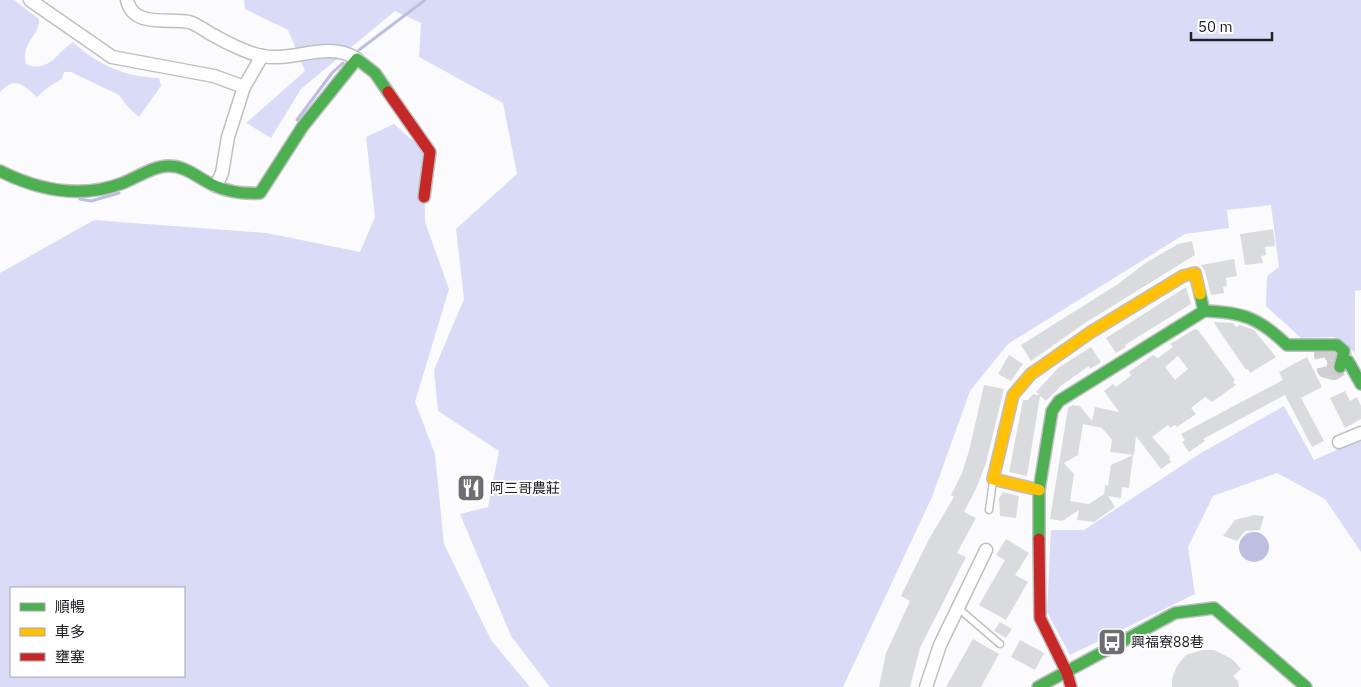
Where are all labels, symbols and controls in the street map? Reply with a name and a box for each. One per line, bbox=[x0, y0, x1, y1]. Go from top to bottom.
scale bar bbox=[1191, 10, 1272, 42]
text: 50 m bbox=[1198, 17, 1233, 36]
restaurant icon: 阿三哥農莊 bbox=[456, 473, 486, 503]
place label: 阿三哥農莊 bbox=[490, 479, 560, 497]
legend bbox=[10, 587, 185, 677]
text: 順暢 bbox=[55, 597, 85, 616]
text: 車多 bbox=[55, 622, 85, 641]
bus stop icon: 興福寮88巷 bbox=[1097, 627, 1127, 657]
place label: 興福寮88巷 bbox=[1131, 633, 1204, 651]
text: 壅塞 bbox=[55, 647, 85, 666]

